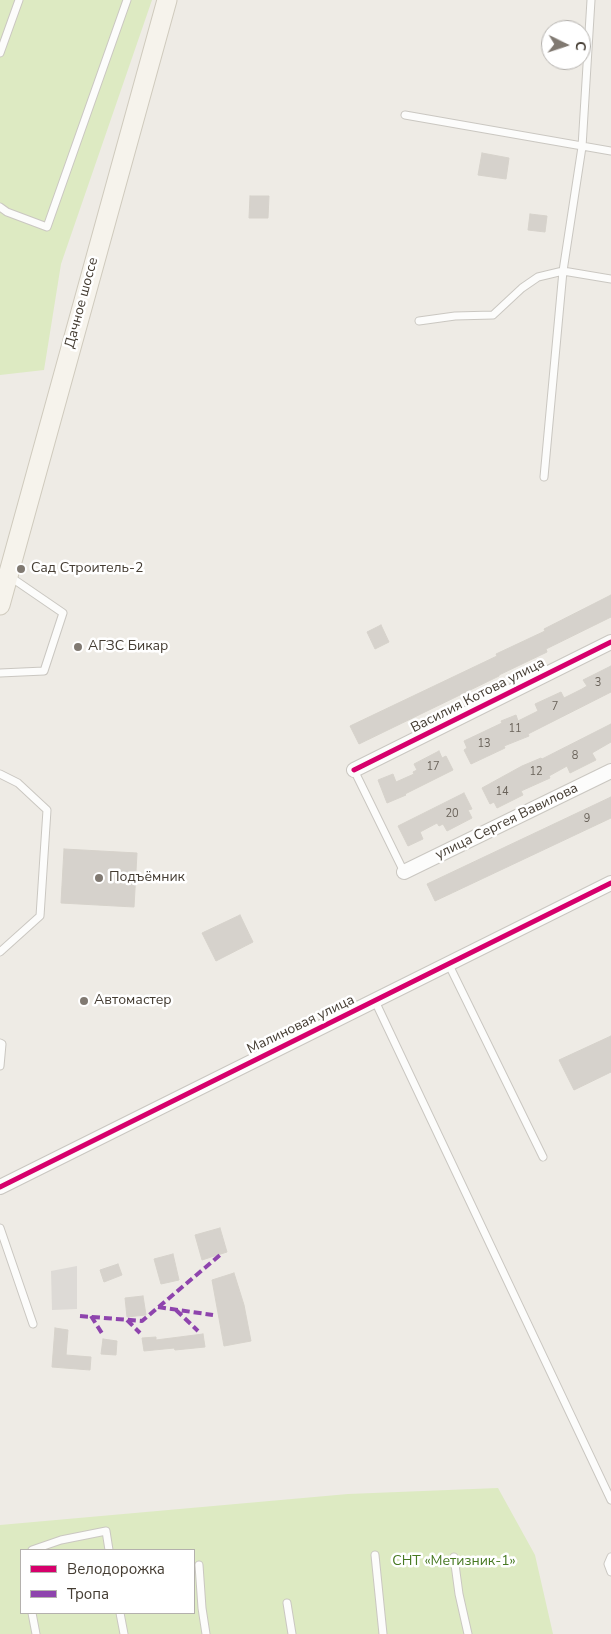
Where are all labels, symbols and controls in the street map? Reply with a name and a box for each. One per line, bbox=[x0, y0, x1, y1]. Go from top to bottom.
north arrow bbox=[541, 20, 591, 70]
text: С bbox=[571, 41, 590, 51]
street label: Дачное шоссе bbox=[62, 256, 102, 350]
place label: Сад Строитель-2 bbox=[31, 561, 143, 577]
marker: Сад Строитель-2 bbox=[15, 563, 27, 575]
place label: АГЗС Бикар bbox=[88, 639, 168, 655]
marker: АГЗС Бикар bbox=[72, 641, 84, 653]
street label: Василия Котова улица bbox=[408, 655, 548, 737]
house number: 3 bbox=[595, 676, 601, 690]
house number: 7 bbox=[552, 700, 558, 714]
house number: 11 bbox=[508, 722, 522, 736]
house number: 13 bbox=[477, 737, 491, 751]
house number: 8 bbox=[572, 749, 578, 763]
house number: 17 bbox=[426, 760, 440, 774]
house number: 12 bbox=[529, 765, 543, 779]
street label: улица Сергея Вавилова bbox=[433, 780, 581, 864]
house number: 14 bbox=[495, 785, 509, 799]
house number: 20 bbox=[445, 807, 459, 821]
house number: 9 bbox=[584, 812, 590, 826]
place label: Подъёмник bbox=[109, 870, 185, 886]
marker: Подъёмник bbox=[93, 872, 105, 884]
street label: Малиновая улица bbox=[245, 992, 357, 1058]
place label: Автомастер bbox=[94, 993, 172, 1009]
marker: Автомастер bbox=[78, 995, 90, 1007]
legend bbox=[20, 1549, 195, 1614]
park label: СНТ «Метизник-1» bbox=[392, 1554, 516, 1570]
text: Велодорожка bbox=[67, 1559, 165, 1579]
text: Тропа bbox=[67, 1584, 109, 1604]

